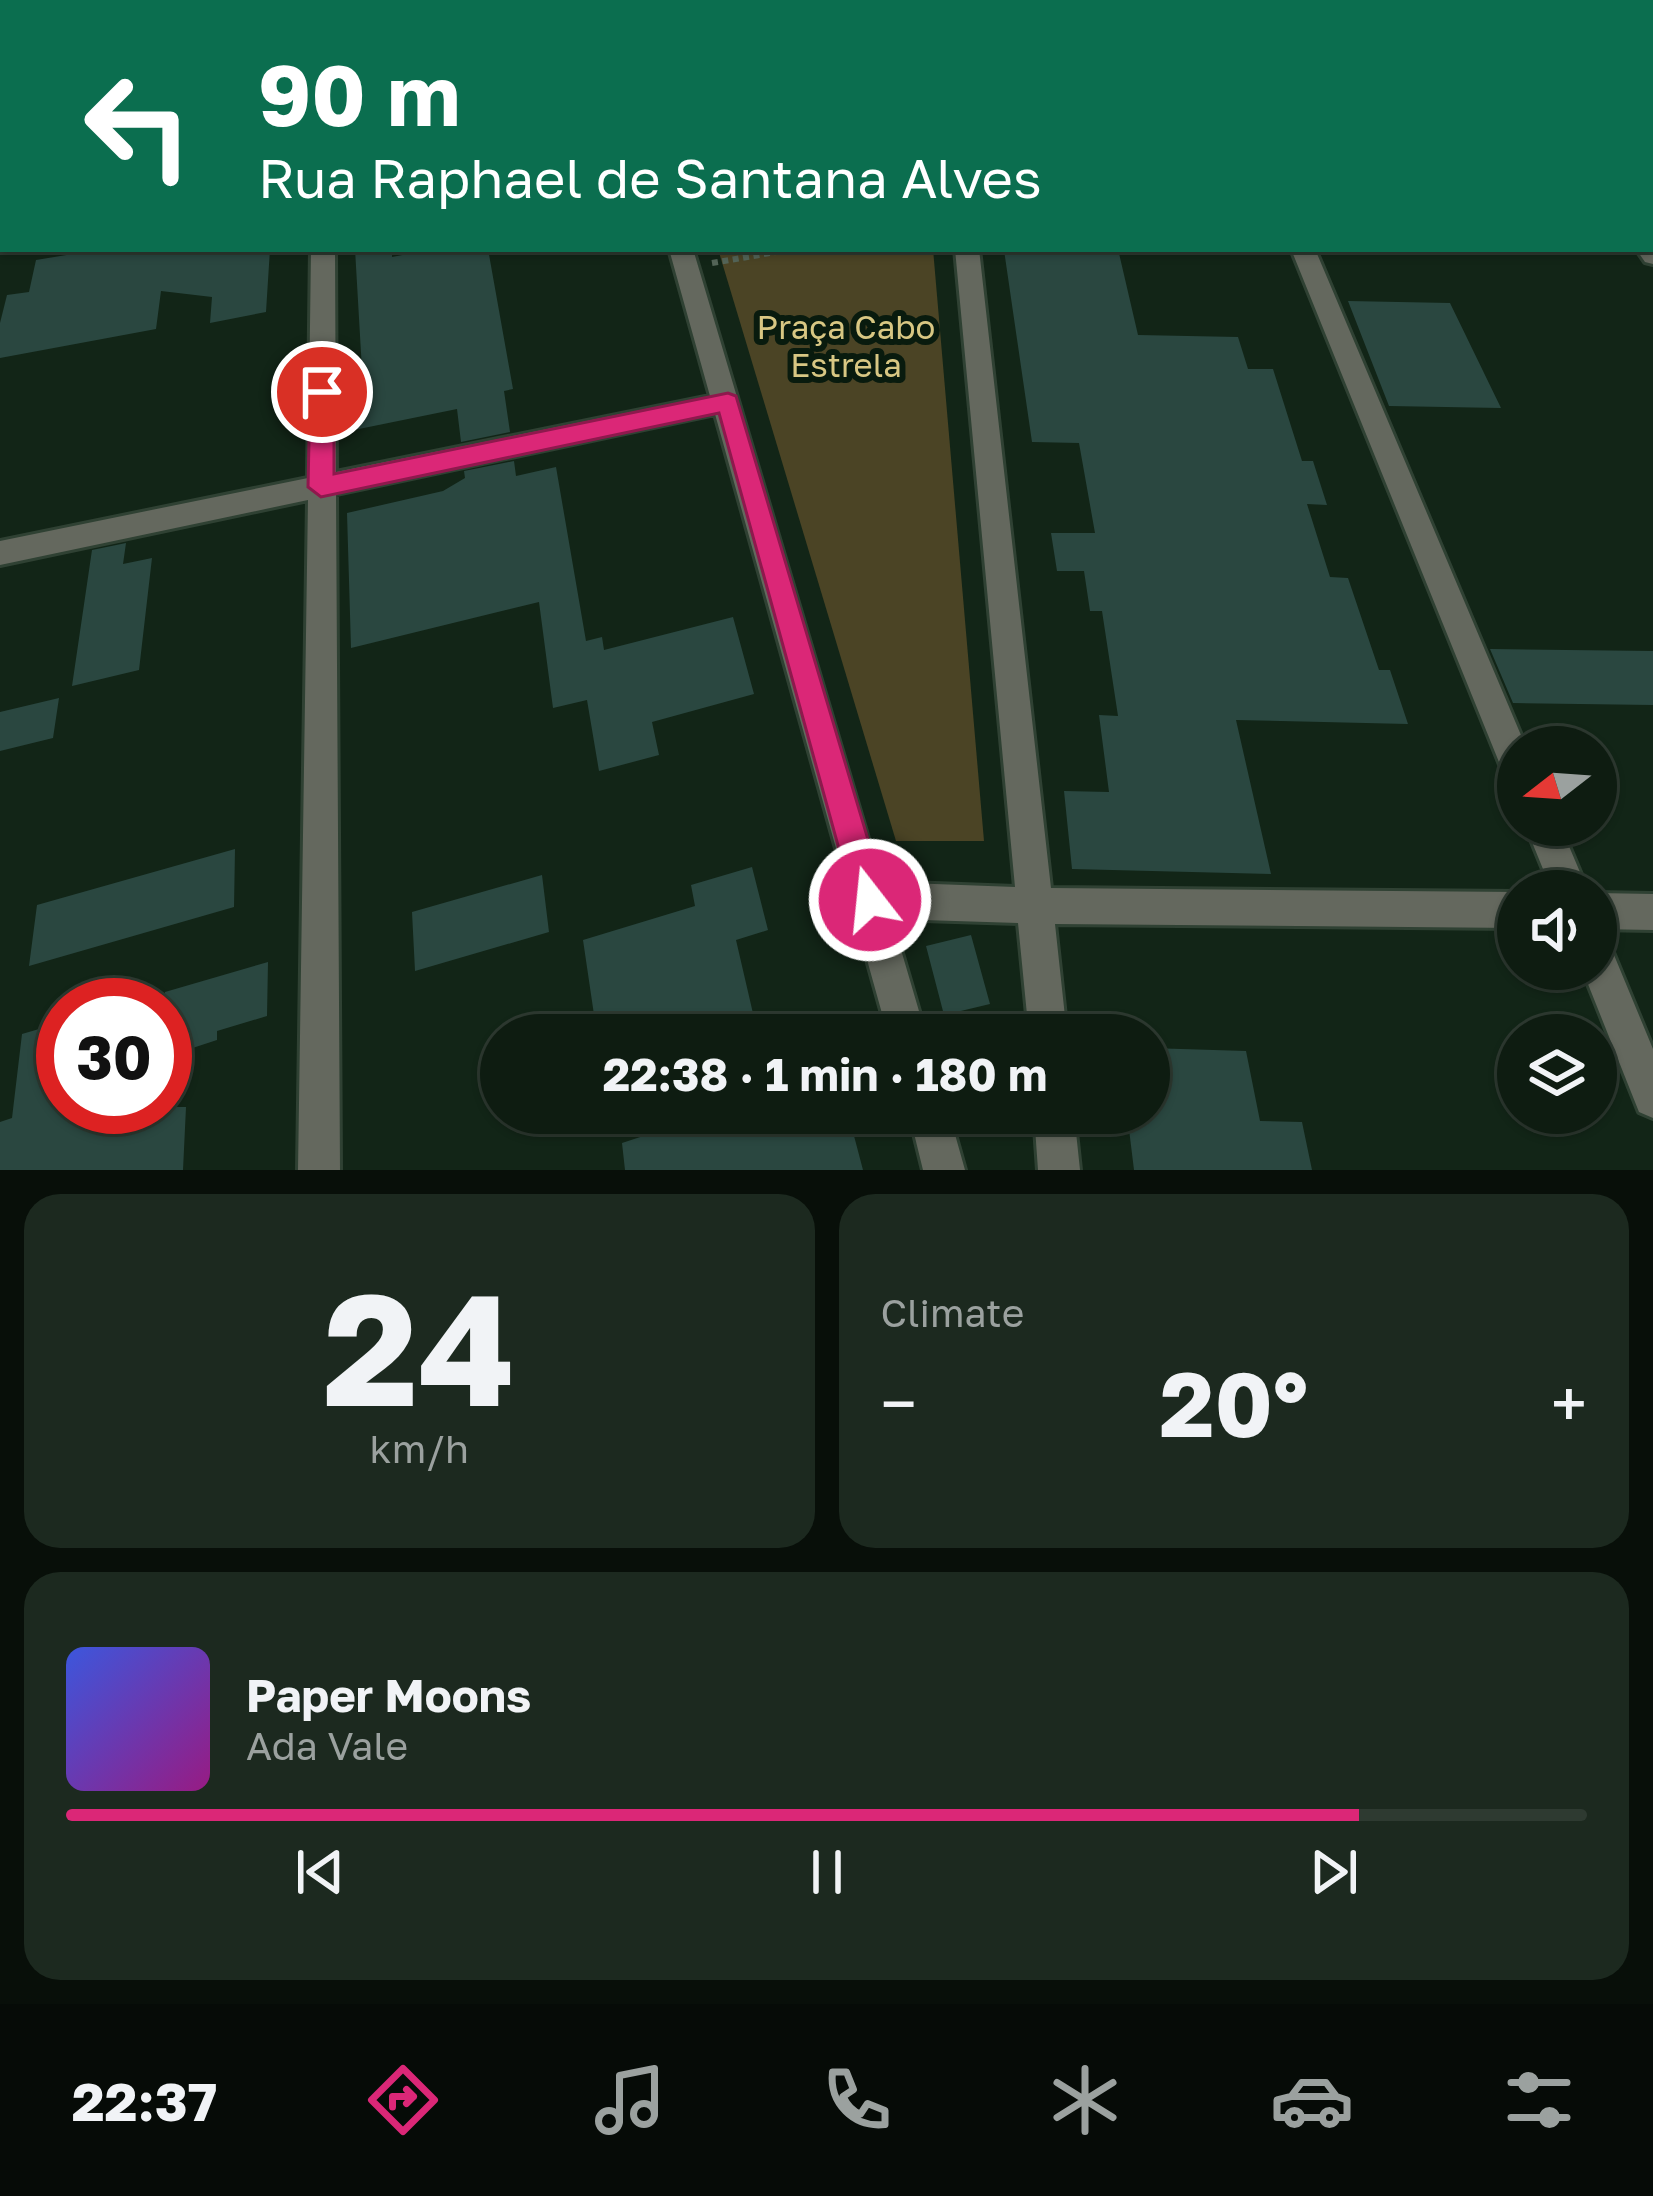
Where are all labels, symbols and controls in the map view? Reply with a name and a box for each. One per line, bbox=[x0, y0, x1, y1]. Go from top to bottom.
text: 90 m bbox=[258, 44, 460, 144]
icon: left bbox=[60, 48, 216, 204]
text: Rua Raphael de Santana Alves bbox=[258, 145, 1042, 210]
park label: Praça Cabo Estrela bbox=[757, 307, 935, 384]
pin bbox=[271, 341, 373, 443]
icon: arrive bbox=[289, 359, 355, 425]
north arrow bbox=[1497, 726, 1617, 846]
map controls bbox=[1497, 726, 1617, 1134]
position arrow bbox=[807, 837, 933, 963]
button: sound bbox=[1497, 870, 1617, 990]
speed limit sign: 30 bbox=[36, 978, 192, 1134]
button: layers bbox=[1497, 1014, 1617, 1134]
text: 22:38 · 1 min · 180 m bbox=[603, 1047, 1047, 1101]
text: 24 bbox=[323, 1253, 516, 1440]
text: Climate bbox=[881, 1289, 1024, 1336]
text: 20° bbox=[1160, 1349, 1308, 1457]
text: − bbox=[881, 1363, 917, 1443]
text: + bbox=[1551, 1363, 1587, 1443]
text: km/h bbox=[370, 1425, 469, 1472]
text: Paper Moons bbox=[246, 1668, 531, 1722]
text: Ada Vale bbox=[246, 1722, 408, 1769]
icon: previous bbox=[287, 1839, 353, 1905]
icon: pause bbox=[794, 1839, 860, 1905]
icon: next bbox=[1301, 1839, 1367, 1905]
icon: directions bbox=[361, 2058, 445, 2142]
icon: music bbox=[588, 2058, 672, 2142]
icon: phone bbox=[815, 2058, 899, 2142]
icon: climate bbox=[1043, 2058, 1127, 2142]
icon: car bbox=[1270, 2058, 1354, 2142]
icon: filters bbox=[1497, 2058, 1581, 2142]
text: 22:37 bbox=[72, 2068, 217, 2133]

